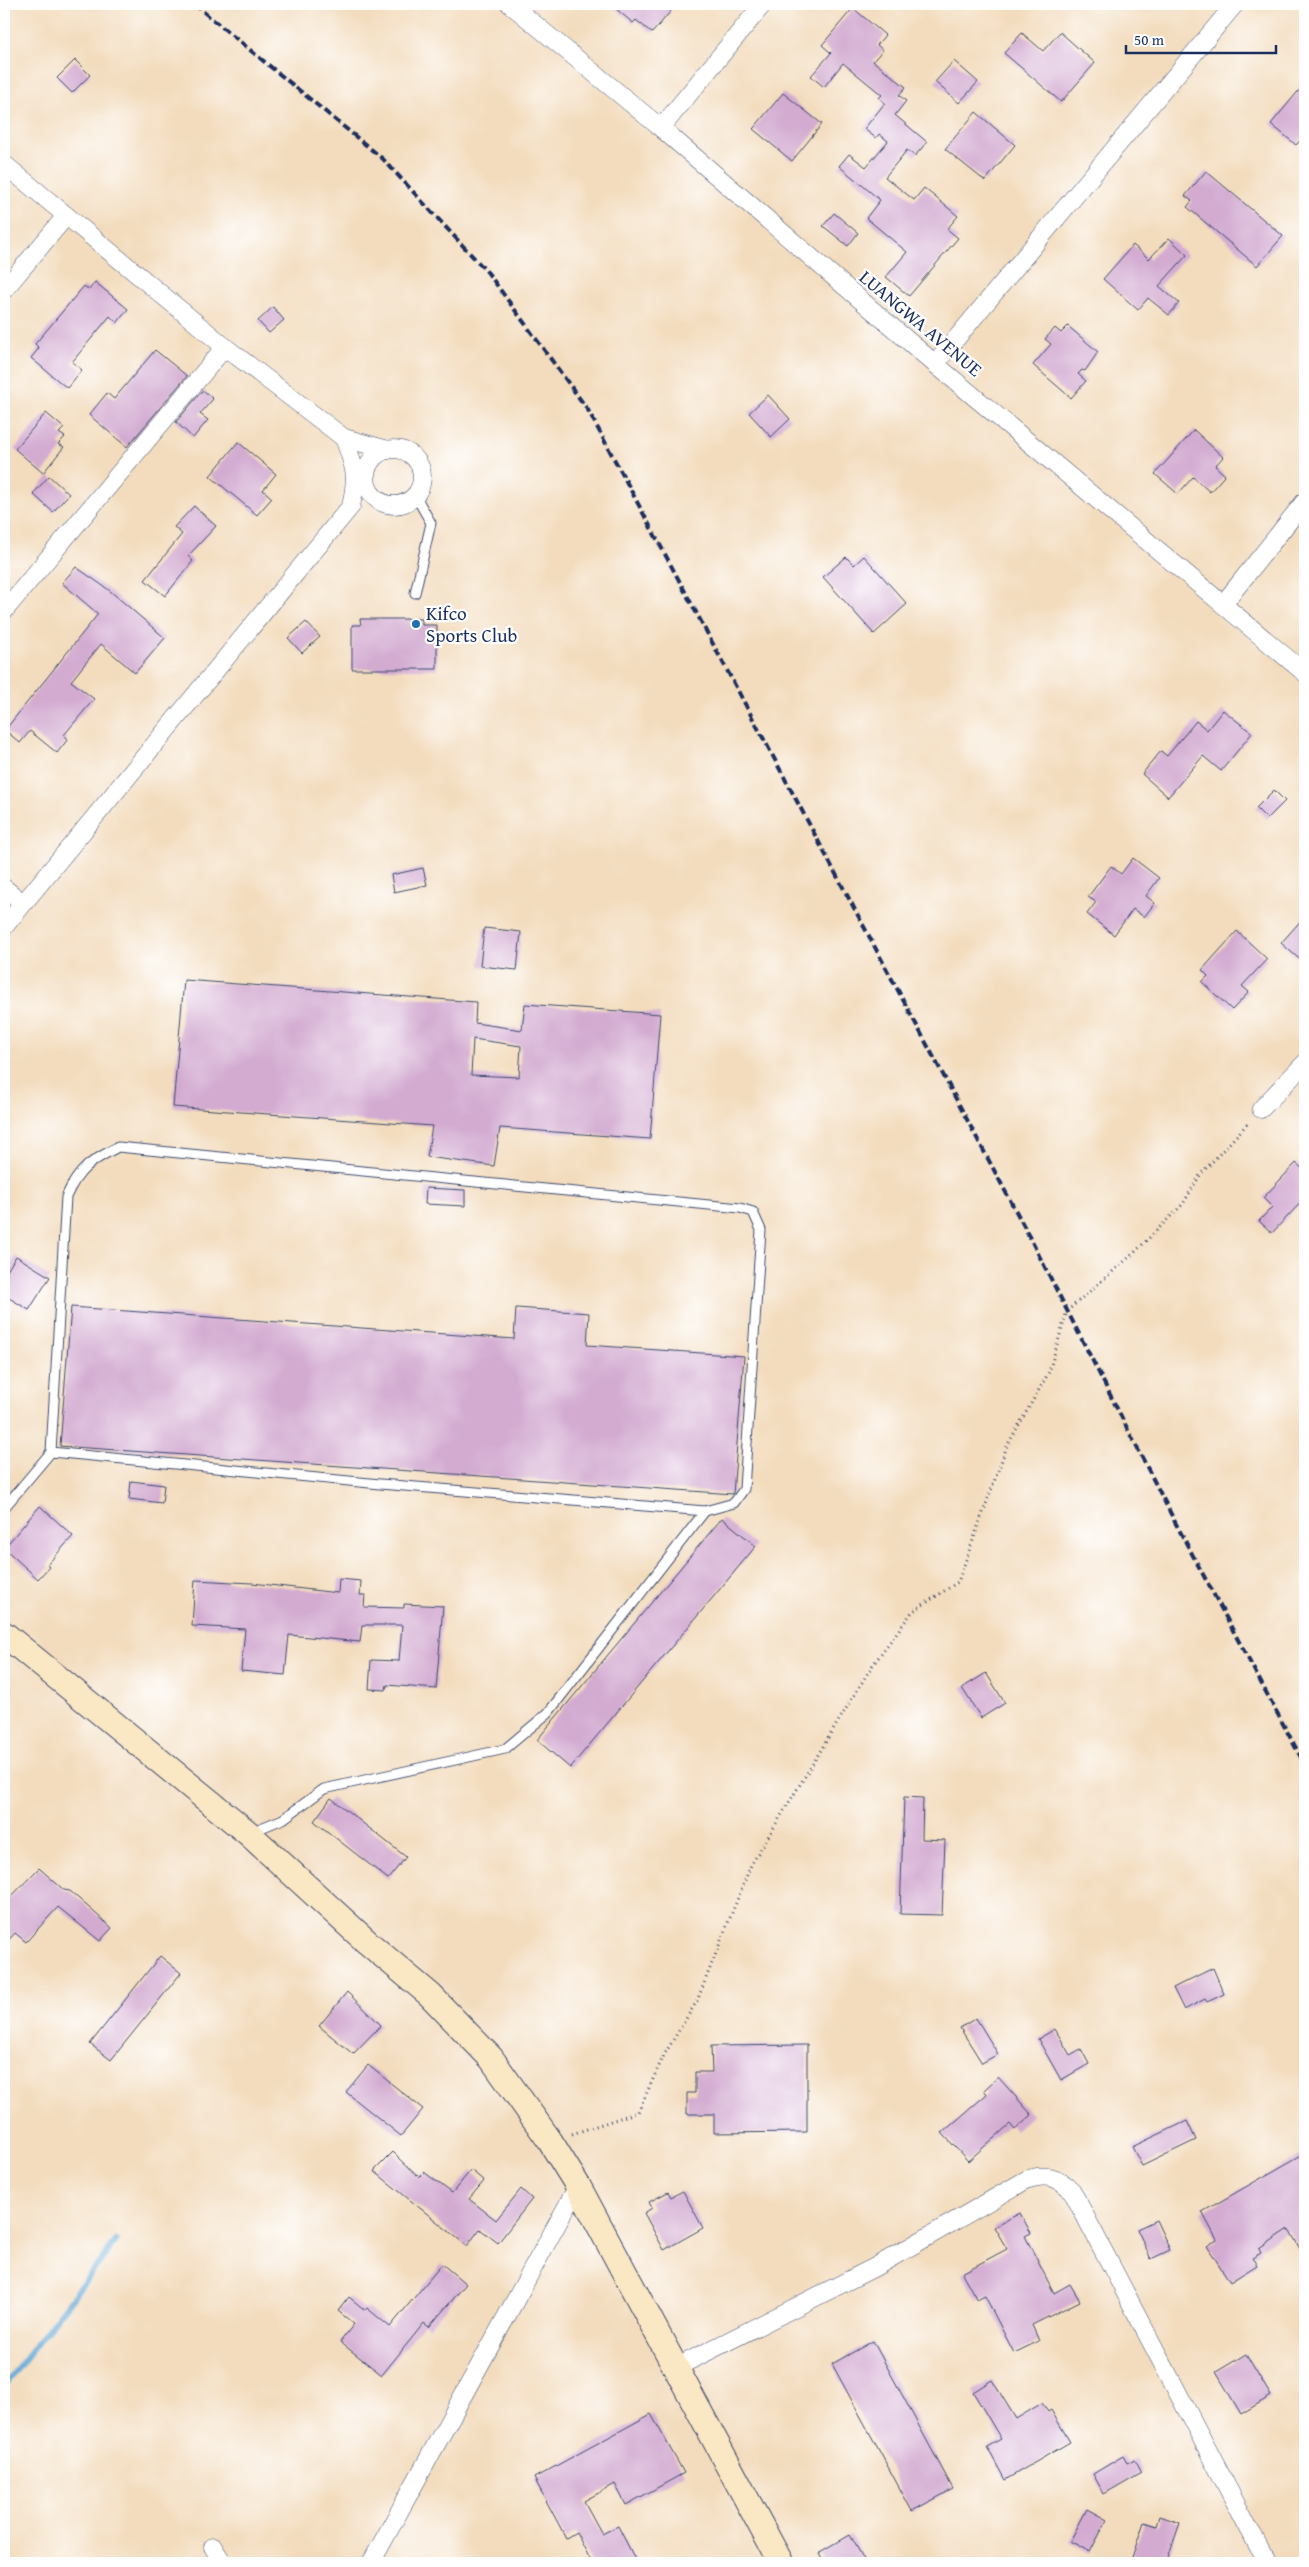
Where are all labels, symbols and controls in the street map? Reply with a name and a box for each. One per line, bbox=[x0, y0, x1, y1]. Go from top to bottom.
scale bar bbox=[1126, 22, 1276, 54]
text: 50 m bbox=[1134, 29, 1165, 50]
street label: LUANGWA AVENUE bbox=[853, 263, 989, 383]
place label: Kifco Sports Club bbox=[426, 599, 517, 649]
marker: Kifco Sports Club bbox=[410, 618, 422, 630]

